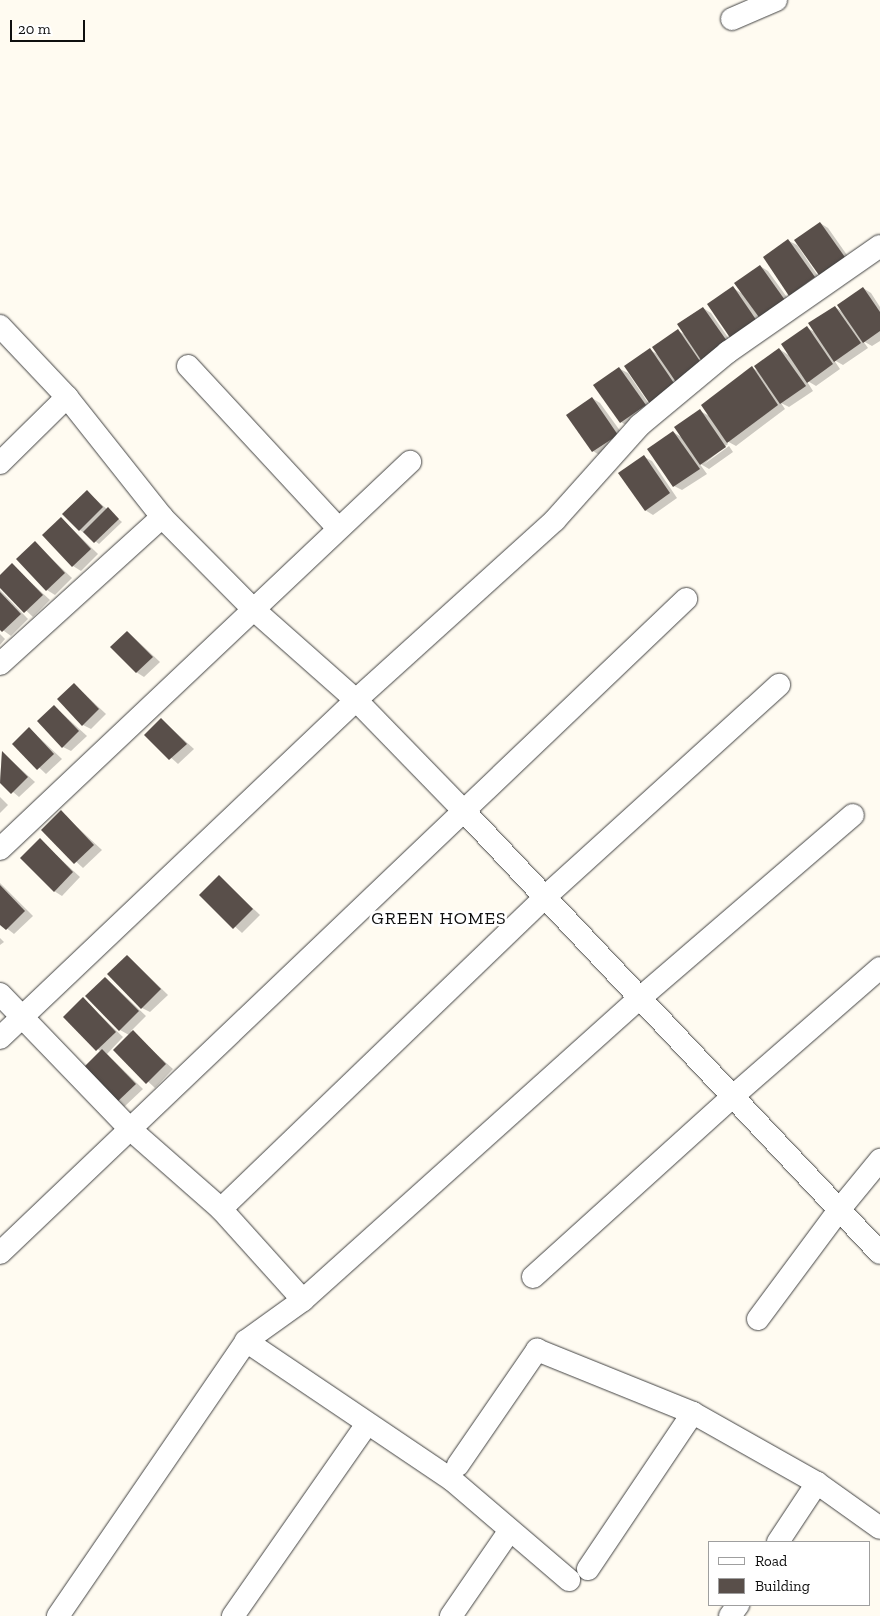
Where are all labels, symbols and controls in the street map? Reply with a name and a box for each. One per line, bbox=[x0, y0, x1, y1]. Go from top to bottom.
scale bar bbox=[12, 10, 88, 42]
text: 20 m bbox=[18, 20, 51, 38]
district label: GREEN HOMES bbox=[370, 907, 508, 929]
legend bbox=[708, 1541, 870, 1606]
text: Road bbox=[755, 1552, 787, 1570]
text: Building bbox=[755, 1577, 810, 1595]

